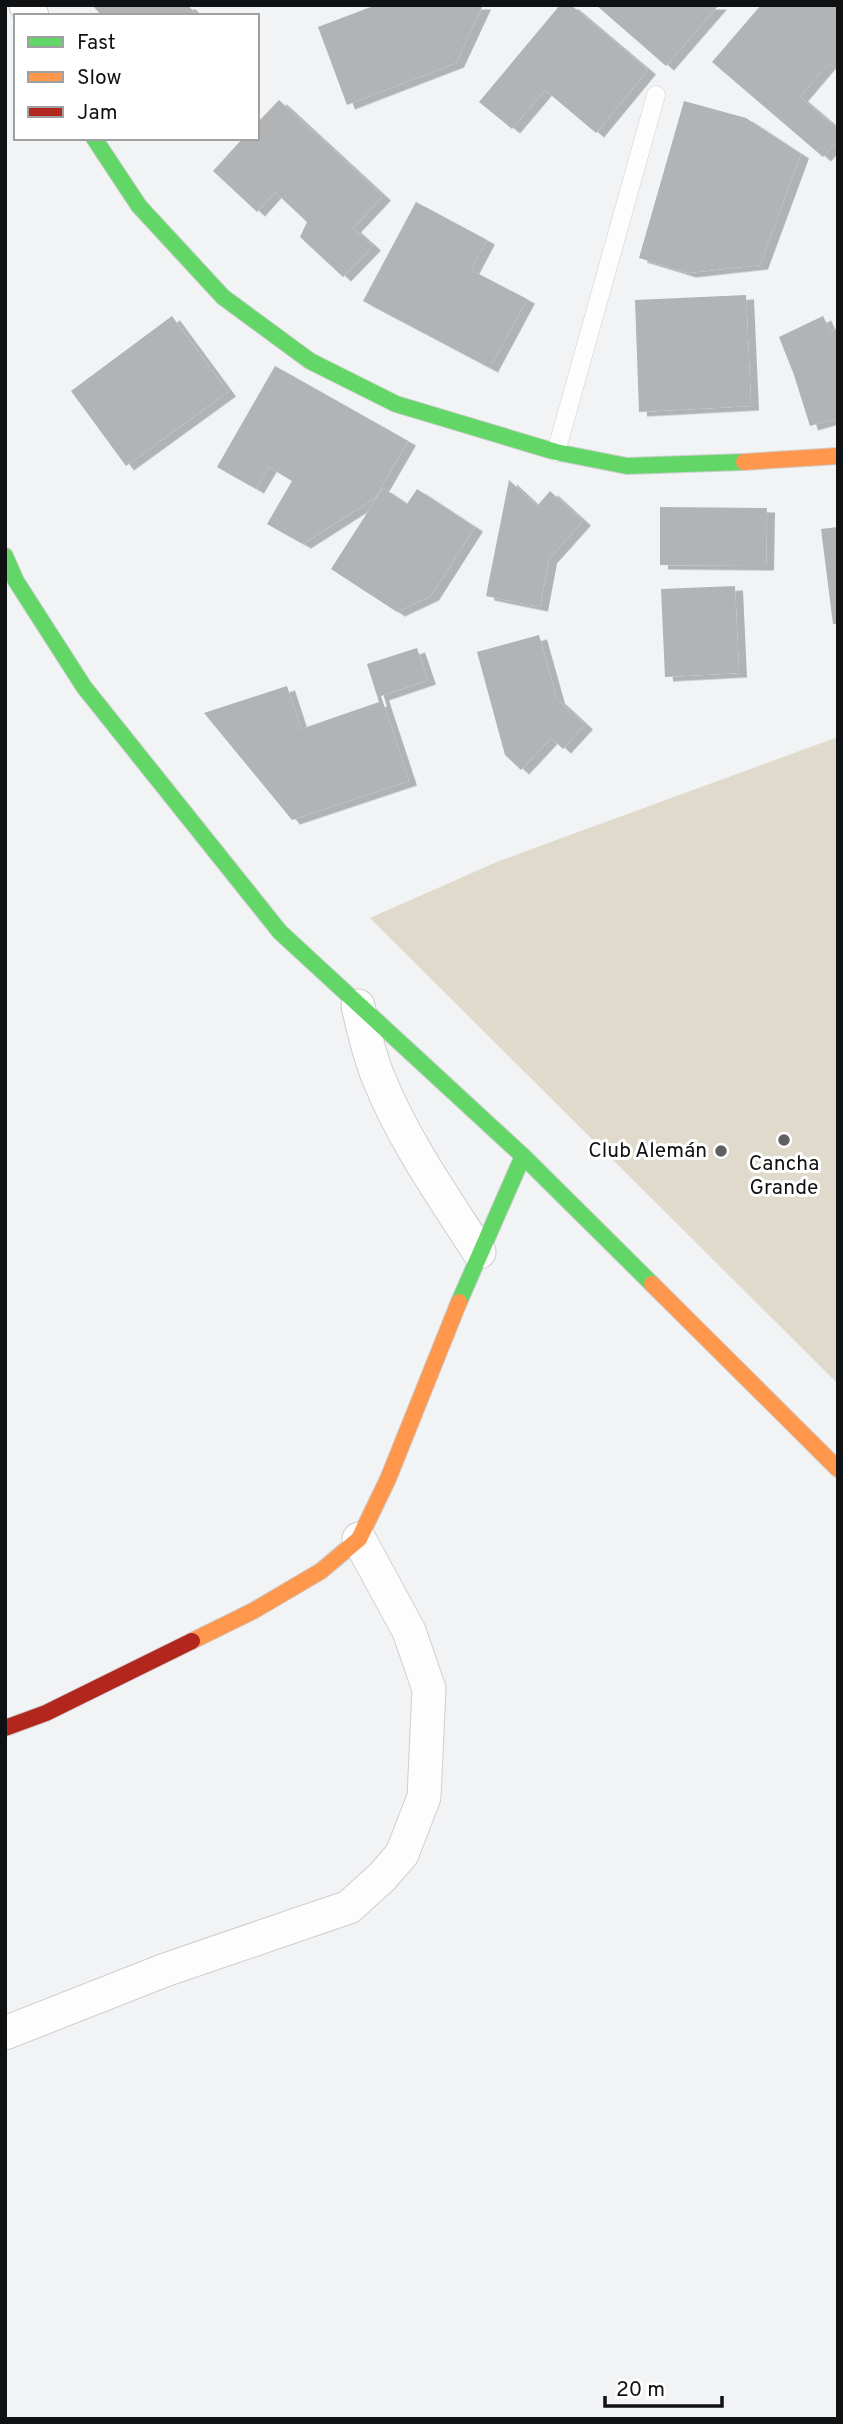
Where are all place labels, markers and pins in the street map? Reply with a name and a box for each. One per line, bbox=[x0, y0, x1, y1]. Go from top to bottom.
marker: Cancha Grande bbox=[776, 1132, 792, 1148]
place label: Club Alemán bbox=[588, 1138, 707, 1165]
marker: Club Alemán bbox=[713, 1143, 729, 1159]
place label: Cancha Grande bbox=[749, 1151, 819, 1202]

